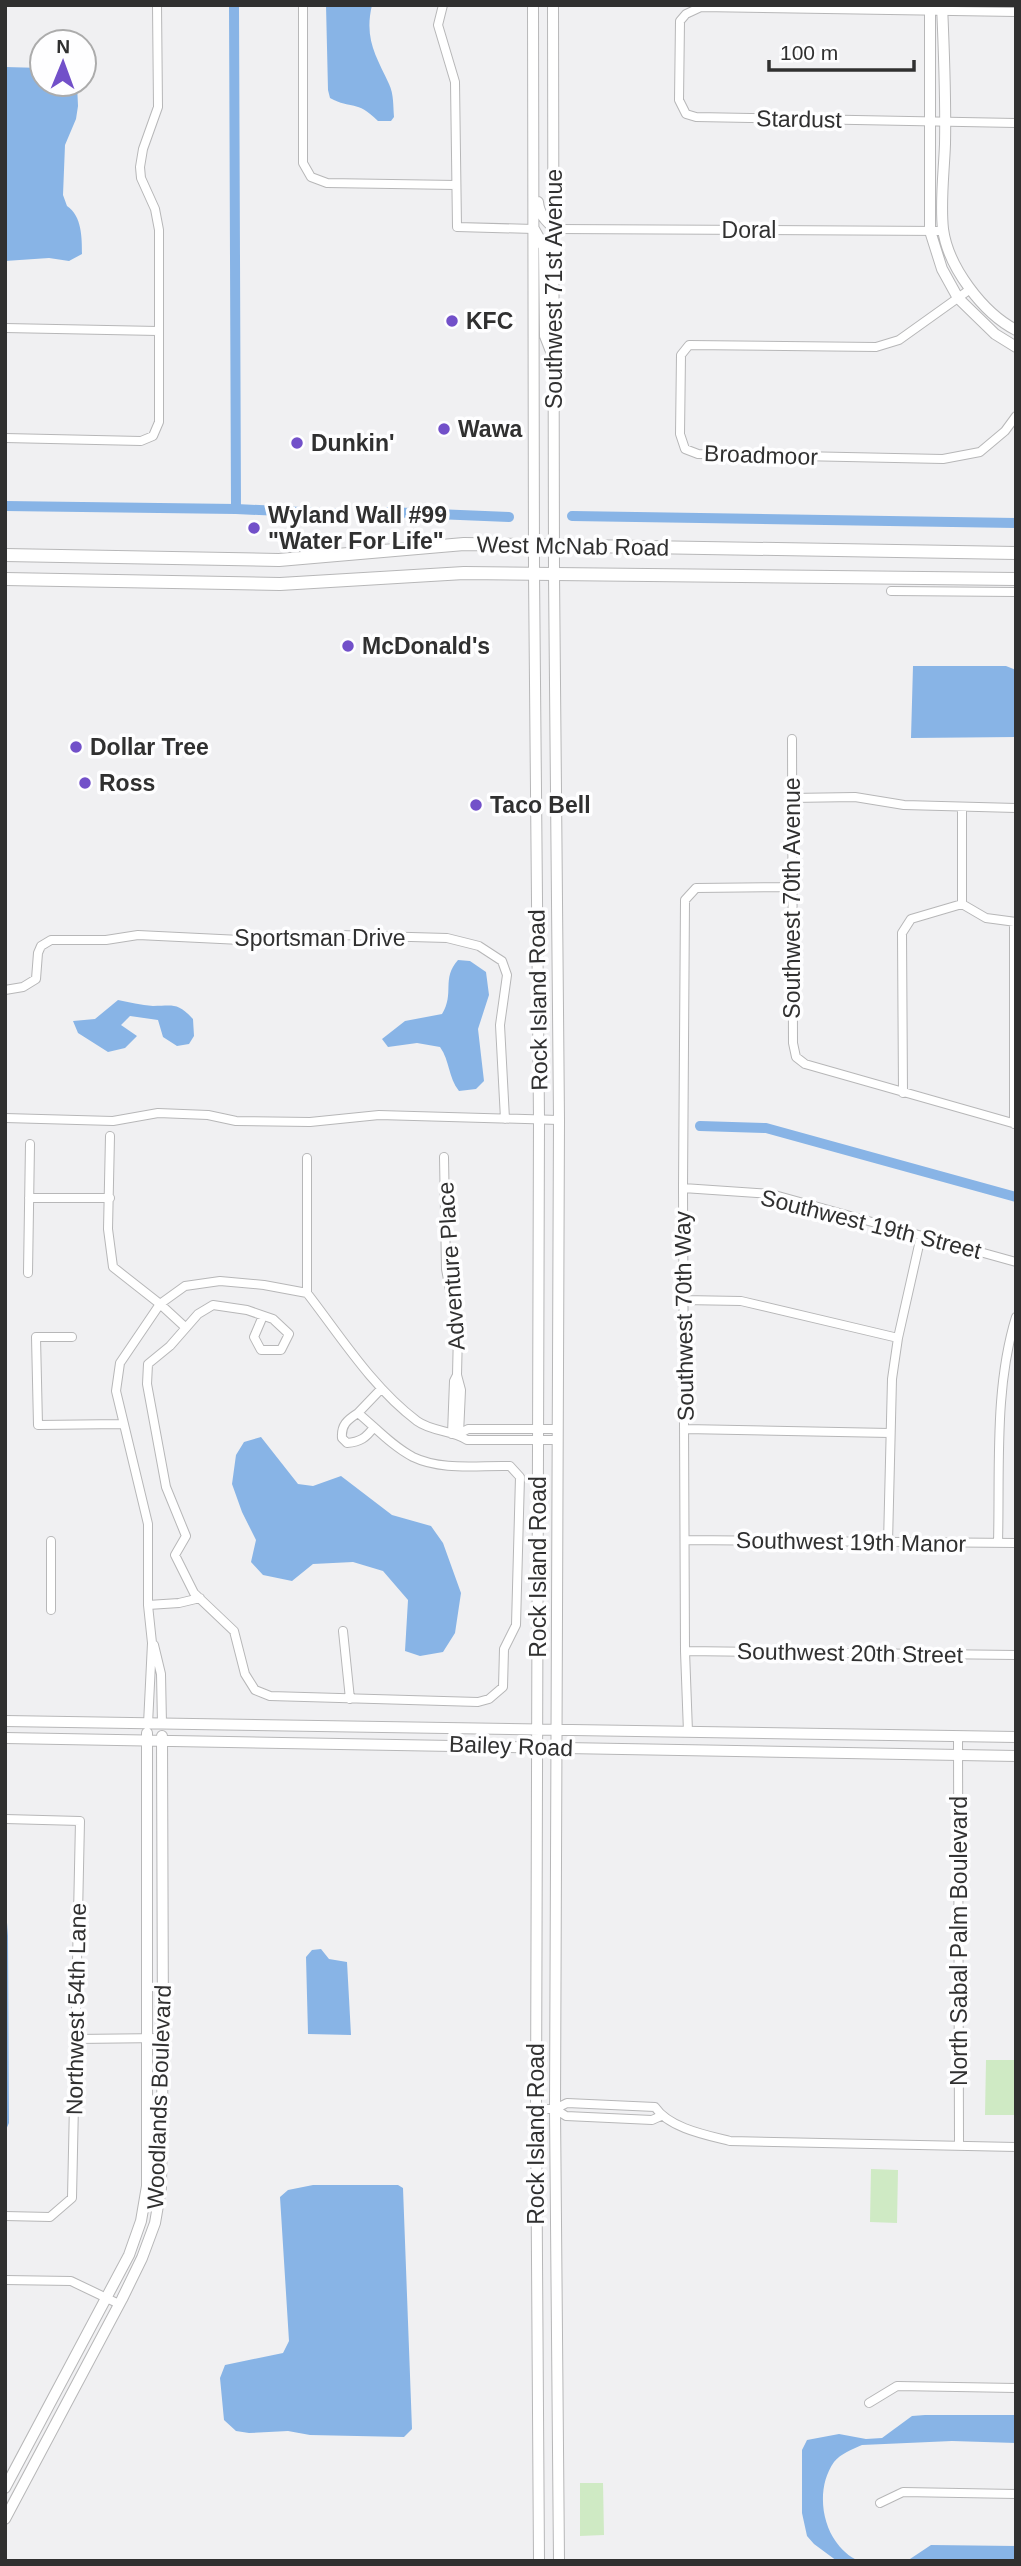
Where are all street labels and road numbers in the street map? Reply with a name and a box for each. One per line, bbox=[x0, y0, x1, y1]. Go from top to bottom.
street label: Stardust bbox=[756, 105, 843, 133]
street label: Southwest 71st Avenue bbox=[541, 169, 567, 409]
street label: Doral bbox=[722, 217, 776, 243]
street label: Broadmoor bbox=[704, 440, 819, 470]
street label: West McNab Road bbox=[476, 531, 670, 561]
street label: Southwest 70th Avenue bbox=[779, 777, 805, 1019]
street label: Rock Island Road bbox=[523, 909, 553, 1091]
street label: Sportsman Drive bbox=[234, 925, 406, 951]
street label: Adventure Place bbox=[432, 1181, 470, 1351]
street label: Southwest 19th Street bbox=[758, 1184, 985, 1264]
street label: Southwest 70th Way bbox=[669, 1210, 699, 1421]
street label: Rock Island Road bbox=[525, 1476, 551, 1658]
street label: Southwest 19th Manor bbox=[736, 1527, 967, 1557]
street label: Southwest 20th Street bbox=[737, 1638, 964, 1668]
street label: Bailey Road bbox=[449, 1731, 573, 1761]
street label: North Sabal Palm Boulevard bbox=[946, 1796, 972, 2086]
street label: Northwest 54th Lane bbox=[61, 1903, 91, 2115]
street label: Woodlands Boulevard bbox=[142, 1984, 176, 2210]
street label: Rock Island Road bbox=[523, 2043, 549, 2225]

